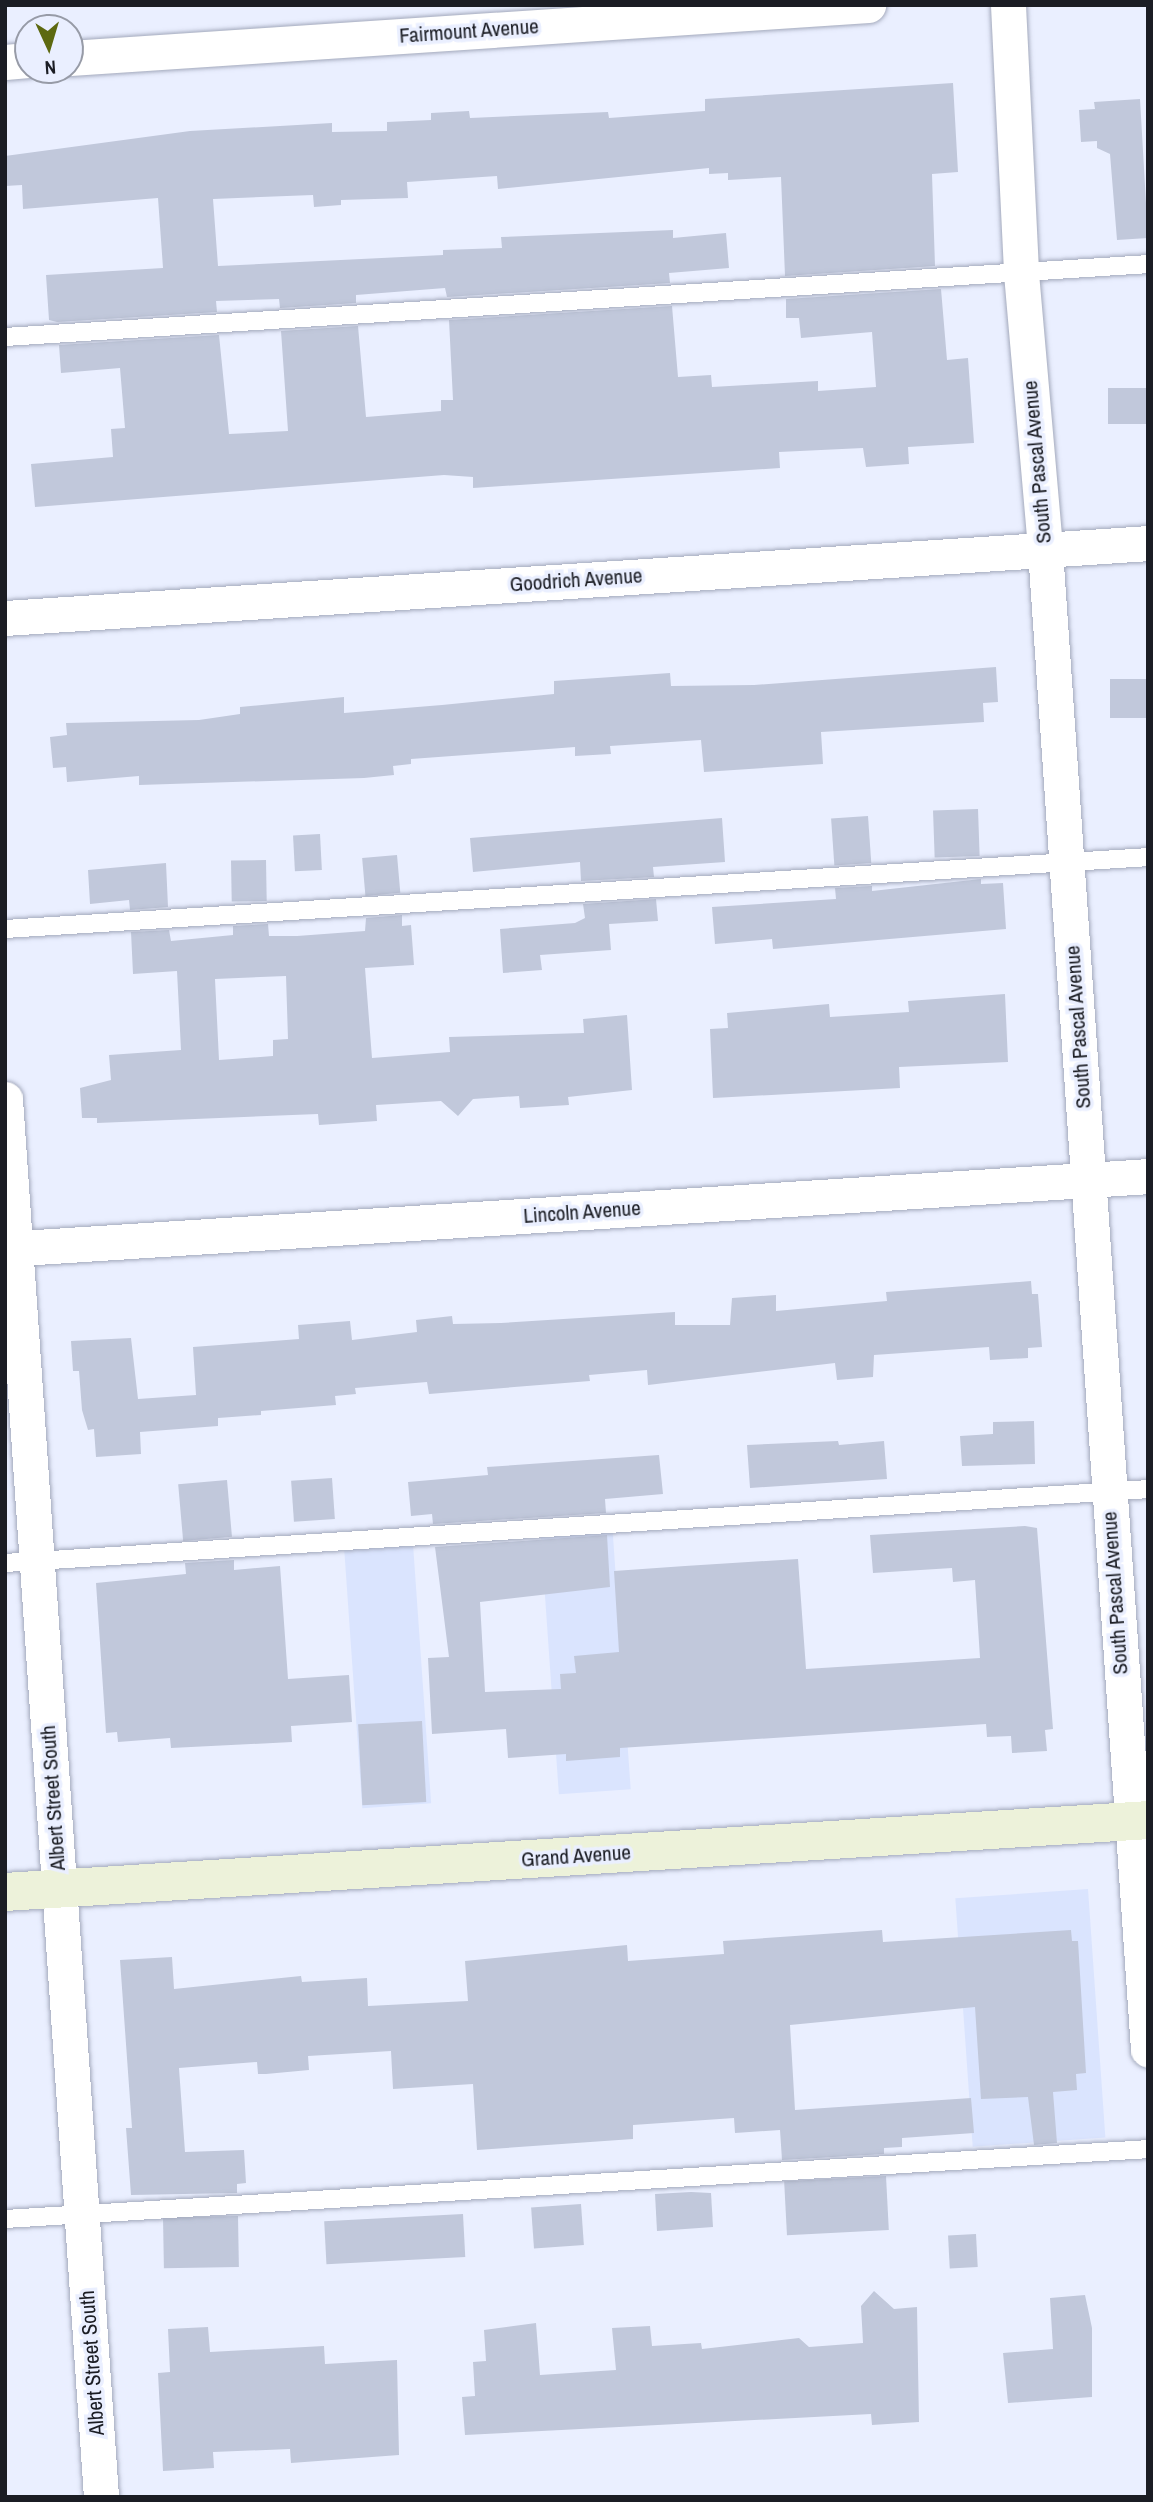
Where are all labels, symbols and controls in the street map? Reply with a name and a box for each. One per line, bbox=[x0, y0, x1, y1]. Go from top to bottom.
north arrow bbox=[14, 14, 84, 84]
street label: Fairmount Avenue bbox=[398, 14, 540, 48]
text: N bbox=[44, 55, 57, 81]
street label: South Pascal Avenue bbox=[1017, 379, 1057, 545]
street label: Goodrich Avenue bbox=[508, 563, 644, 597]
street label: South Pascal Avenue bbox=[1060, 944, 1096, 1110]
street label: Lincoln Avenue bbox=[522, 1195, 642, 1229]
street label: South Pascal Avenue bbox=[1097, 1510, 1133, 1676]
street label: Albert Street South bbox=[35, 1725, 71, 1871]
street label: Grand Avenue bbox=[520, 1840, 632, 1872]
street label: Albert Street South bbox=[74, 2290, 110, 2436]

